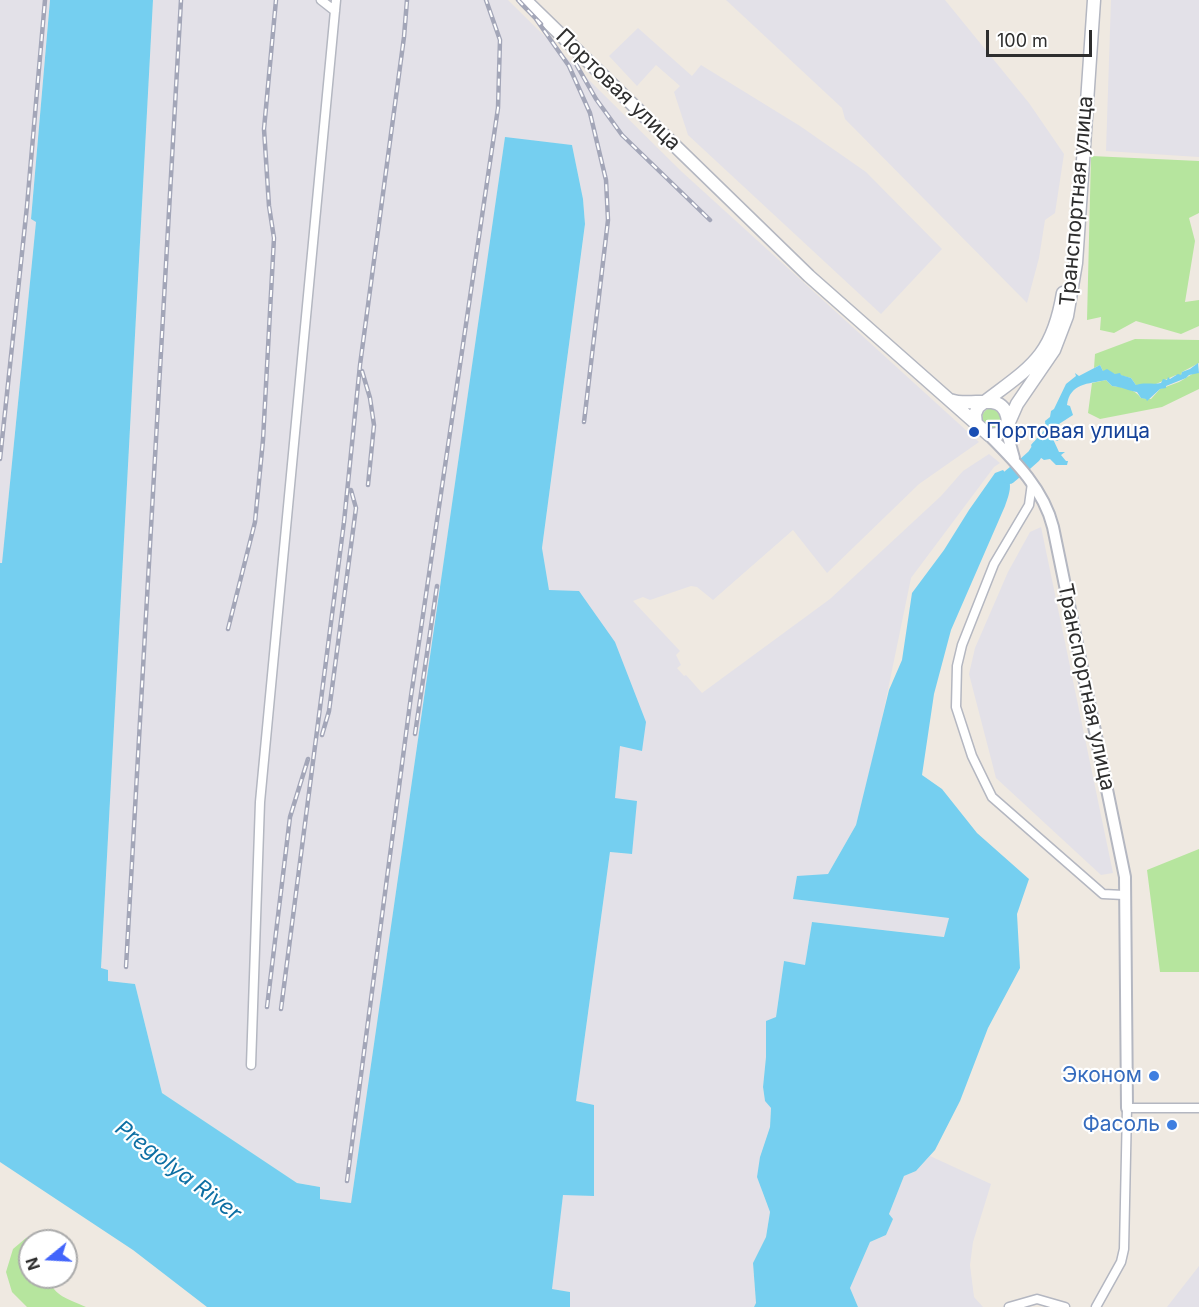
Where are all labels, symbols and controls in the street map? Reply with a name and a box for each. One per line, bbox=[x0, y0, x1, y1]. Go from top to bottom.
scale bar bbox=[989, 18, 1096, 56]
street label: Портовая улица bbox=[550, 24, 686, 156]
text: 100 m bbox=[997, 30, 1048, 51]
street label: Транспортная улица bbox=[1055, 95, 1099, 307]
place label: Портовая улица bbox=[986, 419, 1150, 445]
marker: Портовая улица bbox=[967, 425, 981, 439]
street label: Транспортная улица bbox=[1052, 581, 1120, 793]
place label: Эконом bbox=[1062, 1063, 1142, 1089]
marker: Эконом bbox=[1147, 1069, 1161, 1083]
place label: Фасоль bbox=[1082, 1112, 1160, 1138]
water label: Pregolya River bbox=[110, 1115, 246, 1227]
marker: Фасоль bbox=[1165, 1118, 1179, 1132]
north arrow bbox=[18, 1229, 78, 1289]
text: N bbox=[21, 1255, 44, 1273]

